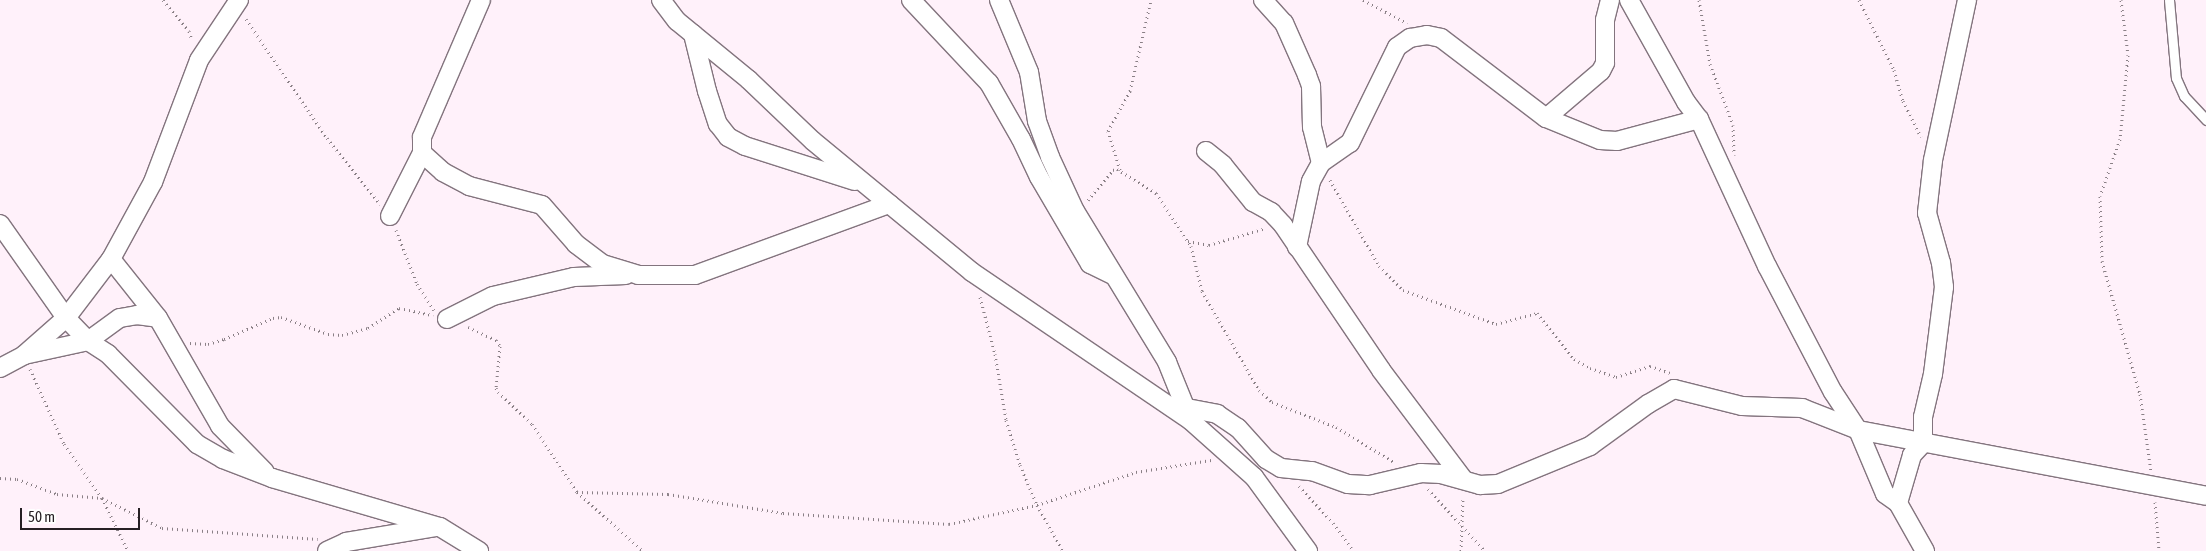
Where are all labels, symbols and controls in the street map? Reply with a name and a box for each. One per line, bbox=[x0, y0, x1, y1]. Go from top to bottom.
scale bar bbox=[22, 498, 142, 530]
text: 50 m bbox=[28, 508, 55, 525]

